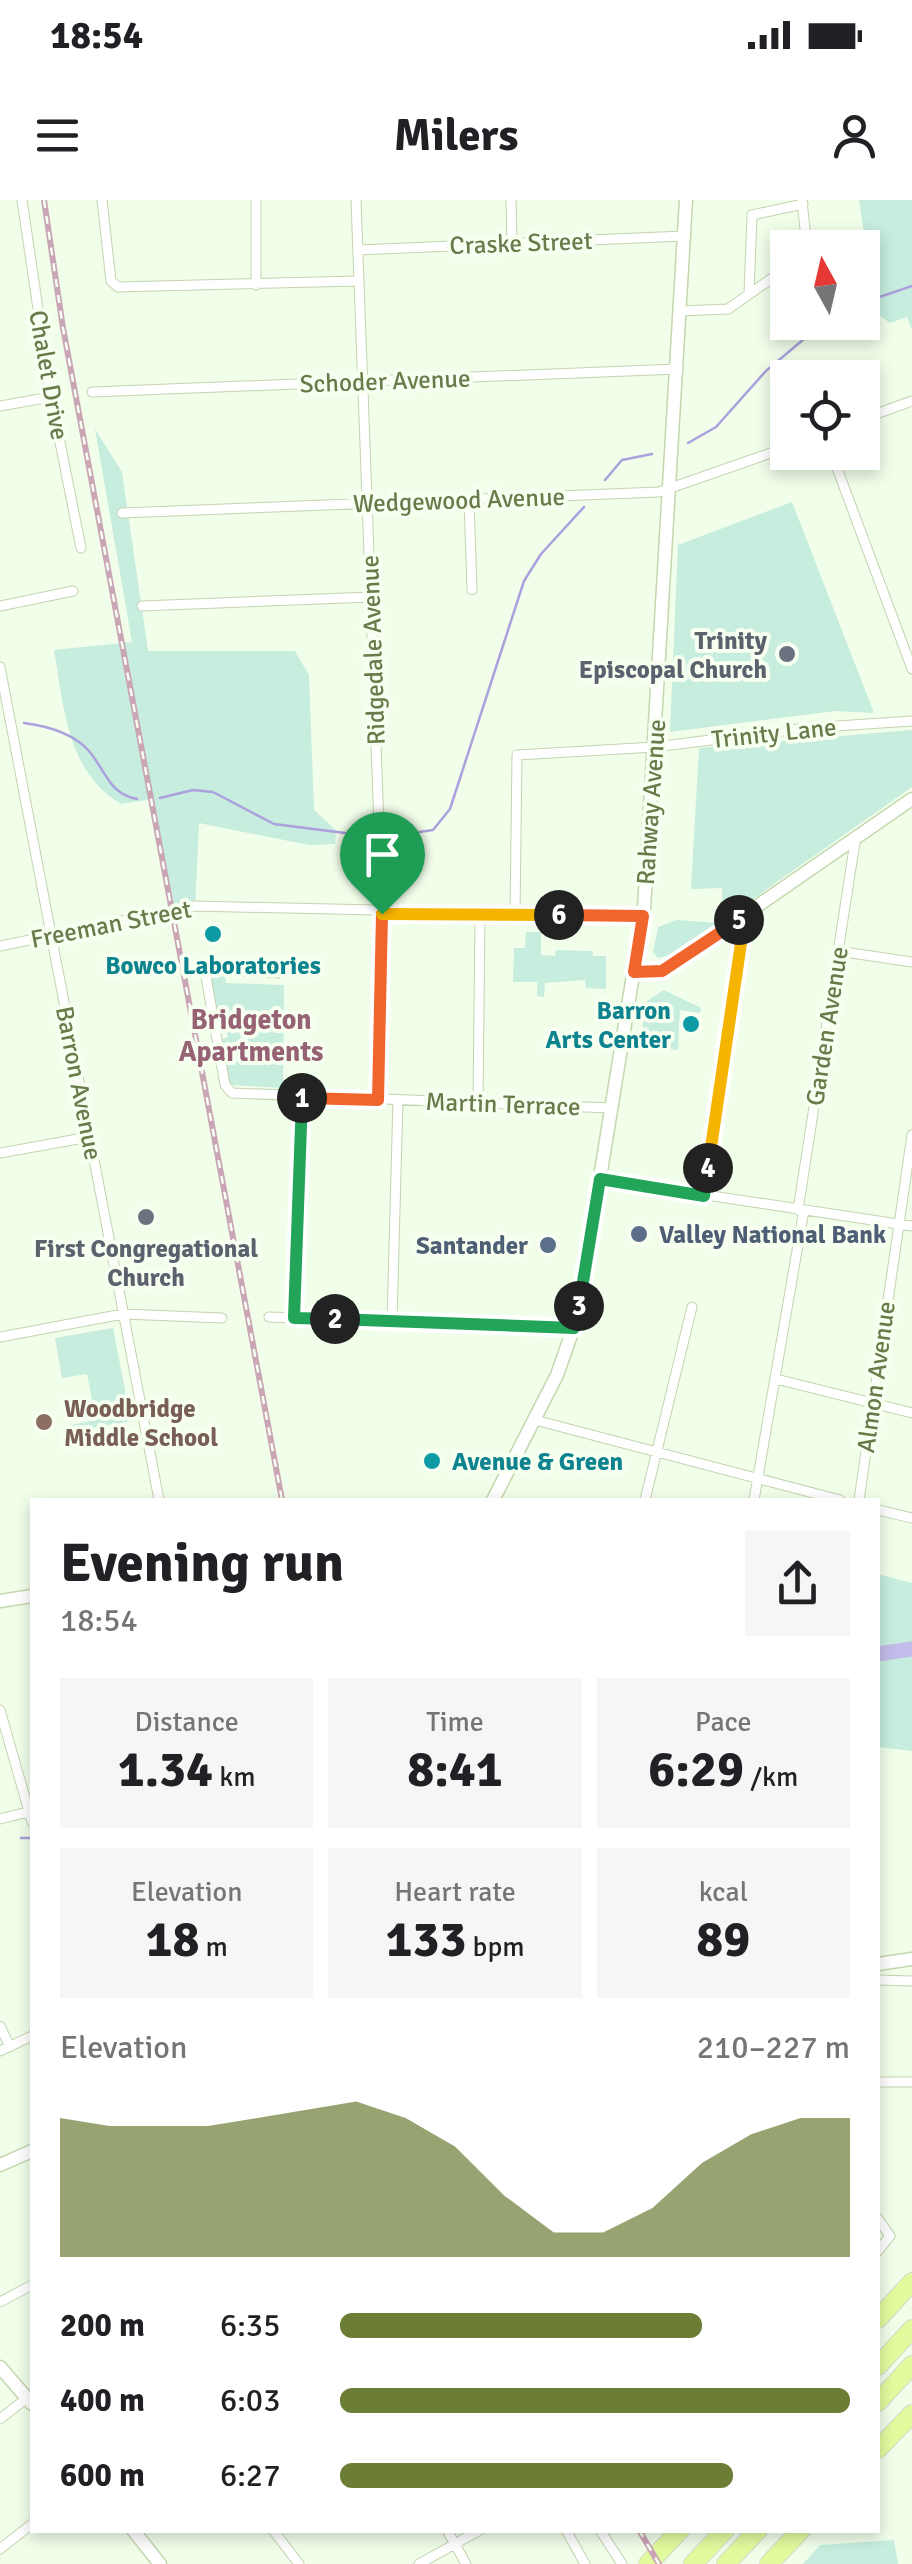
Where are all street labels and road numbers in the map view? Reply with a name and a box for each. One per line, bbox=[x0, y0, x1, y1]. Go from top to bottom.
street label: Craske Street bbox=[449, 225, 593, 261]
street label: Chalet Drive bbox=[22, 308, 76, 442]
street label: Schoder Avenue bbox=[299, 363, 471, 399]
street label: Wedgewood Avenue bbox=[352, 481, 566, 519]
street label: Ridgedale Avenue bbox=[354, 555, 392, 745]
street label: Trinity Lane bbox=[710, 711, 838, 755]
street label: Rahway Avenue bbox=[630, 718, 672, 886]
street label: Freeman Street bbox=[28, 893, 194, 955]
street label: Garden Avenue bbox=[799, 944, 855, 1108]
street label: Barron Avenue bbox=[49, 1003, 109, 1163]
street label: Martin Terrace bbox=[425, 1086, 581, 1122]
street label: Almon Avenue bbox=[850, 1299, 902, 1455]

